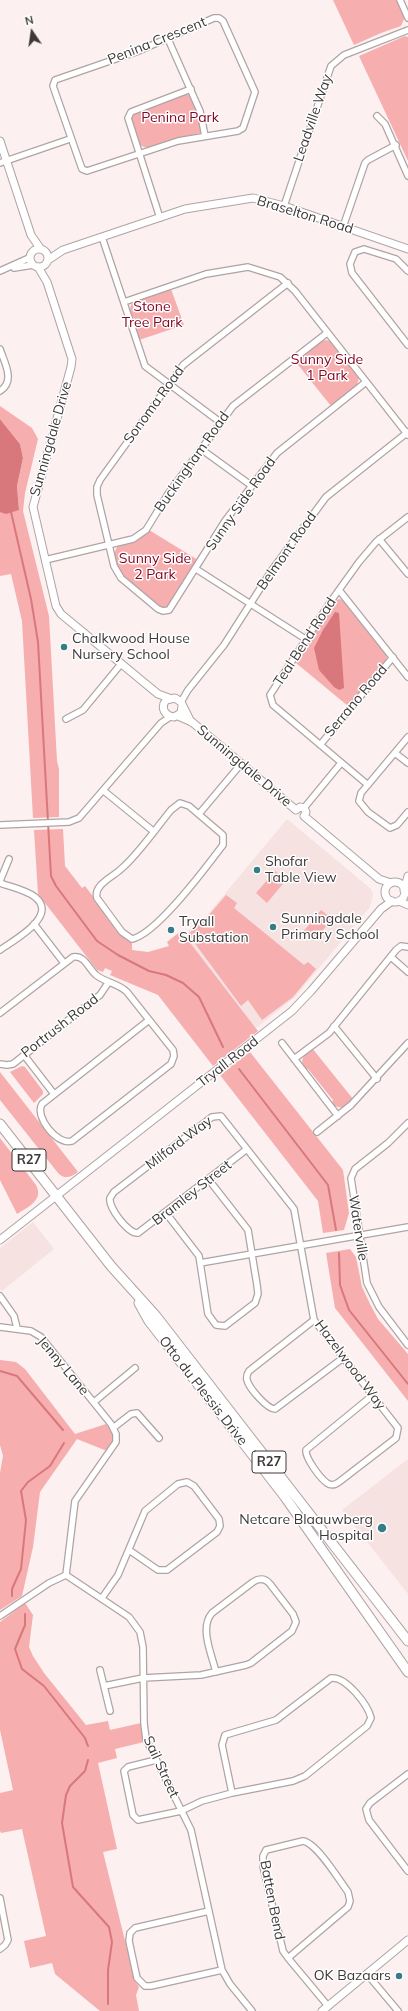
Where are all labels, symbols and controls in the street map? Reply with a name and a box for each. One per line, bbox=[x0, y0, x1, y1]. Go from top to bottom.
north arrow bbox=[12, 12, 52, 52]
text: N bbox=[24, 13, 35, 28]
street label: Penina Crescent bbox=[105, 14, 209, 68]
street label: Leadville Way bbox=[290, 72, 336, 164]
park label: Penina Park bbox=[141, 110, 219, 126]
street label: Braselton Road bbox=[255, 192, 355, 238]
park label: Stone Tree Park bbox=[122, 299, 182, 332]
park label: Sunny Side 1 Park bbox=[291, 352, 363, 384]
street label: Sonoma Road bbox=[120, 363, 188, 447]
street label: Sunningdale Drive bbox=[27, 380, 75, 498]
street label: Buckingham Road bbox=[151, 409, 233, 515]
street label: Sunny Side Road bbox=[202, 454, 280, 554]
street label: Belmont Road bbox=[254, 509, 320, 593]
park label: Sunny Side 2 Park bbox=[119, 551, 191, 584]
street label: Teal Bend Road bbox=[270, 595, 340, 689]
place label: Chalkwood House Nursery School bbox=[72, 631, 190, 664]
marker: Chalkwood House Nursery School bbox=[59, 642, 69, 652]
street label: Serrano Road bbox=[321, 662, 391, 740]
street label: Sunningdale Drive bbox=[193, 722, 295, 810]
place label: Shofar Table View bbox=[265, 854, 337, 886]
marker: Shofar Table View bbox=[252, 865, 262, 875]
place label: Sunningdale Primary School bbox=[281, 911, 379, 944]
place label: Tryall Substation bbox=[179, 914, 249, 946]
marker: Sunningdale Primary School bbox=[268, 922, 278, 932]
marker: Tryall Substation bbox=[166, 925, 176, 935]
street label: Portrush Road bbox=[18, 991, 102, 1061]
street label: Tryall Road bbox=[194, 1033, 262, 1091]
street label: Milford Way bbox=[142, 1113, 216, 1173]
road number: R27 bbox=[12, 1149, 46, 1171]
street label: Bramley Street bbox=[149, 1157, 235, 1229]
street label: Waterville bbox=[345, 1194, 371, 1262]
street label: Hazelwood Way bbox=[311, 1317, 389, 1413]
street label: Jenny Lane bbox=[34, 1333, 92, 1399]
street label: Otto du Plessis Drive bbox=[155, 1333, 251, 1449]
road number: R27 bbox=[252, 1451, 286, 1473]
place label: Netcare Blaauwberg Hospital bbox=[239, 1512, 373, 1544]
marker: Netcare Blaauwberg Hospital bbox=[376, 1522, 388, 1534]
street label: Sail Street bbox=[139, 1733, 183, 1801]
street label: Batten Bend bbox=[256, 1859, 288, 1941]
place label: OK Bazaars bbox=[314, 1968, 391, 1984]
marker: OK Bazaars bbox=[394, 1971, 404, 1981]

